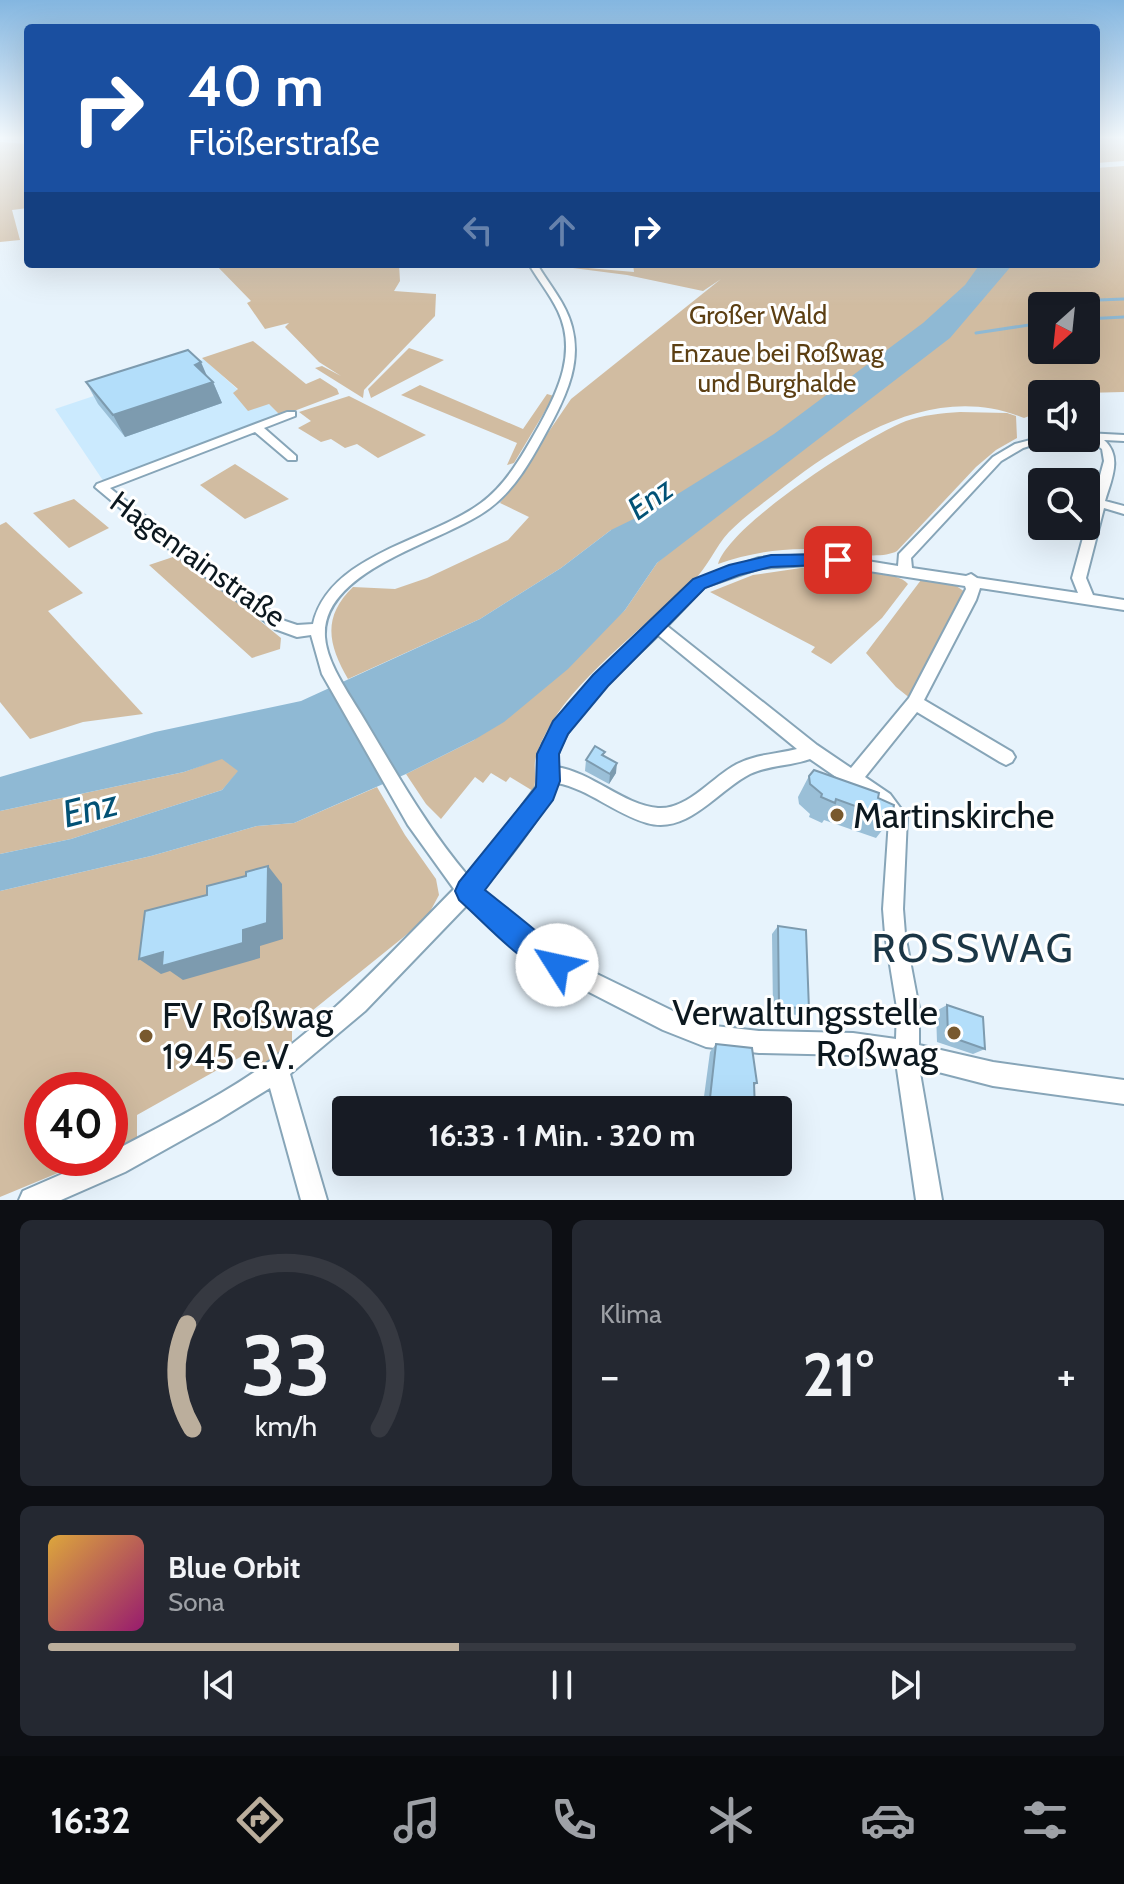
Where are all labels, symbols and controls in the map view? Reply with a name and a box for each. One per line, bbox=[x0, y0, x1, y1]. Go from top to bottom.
text: 40 m bbox=[188, 52, 324, 120]
icon: right bbox=[56, 56, 160, 160]
text: Flößerstraße bbox=[188, 120, 380, 164]
icon: left bbox=[456, 208, 500, 252]
icon: ahead bbox=[540, 208, 584, 252]
icon: right bbox=[624, 208, 668, 252]
north arrow bbox=[1028, 292, 1100, 364]
map controls bbox=[1028, 292, 1100, 540]
park label: Großer Wald bbox=[689, 299, 827, 331]
park label: Enzaue bei Roßwag und Burghalde bbox=[670, 337, 885, 399]
button: sound bbox=[1028, 380, 1100, 452]
water label: Enz bbox=[620, 468, 681, 528]
button: search bbox=[1028, 468, 1100, 540]
street label: Hagenrainstraße bbox=[103, 483, 293, 635]
pin bbox=[804, 526, 872, 594]
icon: arrive bbox=[816, 538, 860, 582]
water label: Enz bbox=[57, 778, 123, 838]
place label: Martinskirche bbox=[853, 793, 1054, 837]
marker: Martinskirche bbox=[828, 806, 846, 824]
position arrow bbox=[515, 923, 599, 1007]
district label: ROSSWAG bbox=[871, 923, 1075, 972]
place label: Verwaltungsstelle Roßwag bbox=[672, 990, 939, 1075]
place label: FV Roßwag 1945 e.V. bbox=[162, 993, 334, 1078]
marker: Verwaltungsstelle Roßwag bbox=[945, 1024, 963, 1042]
marker: FV Roßwag 1945 e.V. bbox=[137, 1027, 155, 1045]
speed limit sign: 40 bbox=[24, 1072, 128, 1176]
text: 16:33 · 1 Min. · 320 m bbox=[429, 1117, 695, 1154]
text: Klima bbox=[600, 1298, 662, 1330]
text: 33 bbox=[241, 1315, 331, 1416]
text: 21° bbox=[802, 1338, 874, 1411]
text: − bbox=[600, 1349, 619, 1402]
text: + bbox=[1057, 1349, 1076, 1402]
text: km/h bbox=[255, 1408, 317, 1443]
text: Blue Orbit bbox=[168, 1549, 300, 1586]
text: Sona bbox=[168, 1586, 225, 1618]
icon: previous bbox=[197, 1663, 241, 1707]
icon: pause bbox=[540, 1663, 584, 1707]
icon: next bbox=[883, 1663, 927, 1707]
icon: directions bbox=[232, 1792, 288, 1848]
icon: music bbox=[389, 1792, 445, 1848]
icon: phone bbox=[546, 1792, 602, 1848]
icon: climate bbox=[703, 1792, 759, 1848]
icon: car bbox=[860, 1792, 916, 1848]
icon: filters bbox=[1017, 1792, 1073, 1848]
text: 16:32 bbox=[51, 1798, 131, 1842]

